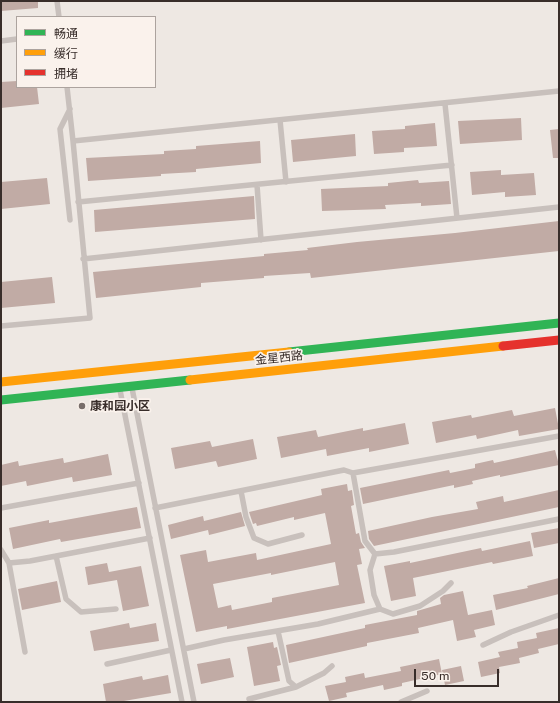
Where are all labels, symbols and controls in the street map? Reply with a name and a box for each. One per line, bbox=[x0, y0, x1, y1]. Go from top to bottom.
legend bbox=[16, 16, 156, 88]
text: 畅通 bbox=[54, 27, 78, 41]
text: 缓行 bbox=[54, 47, 78, 61]
text: 拥堵 bbox=[54, 67, 78, 81]
street label: 金星西路 bbox=[254, 348, 304, 368]
place label: 康和园小区 bbox=[90, 399, 150, 413]
marker: 康和园小区 bbox=[77, 401, 87, 411]
scale bar bbox=[416, 661, 501, 687]
text: 50 m bbox=[421, 669, 449, 683]

